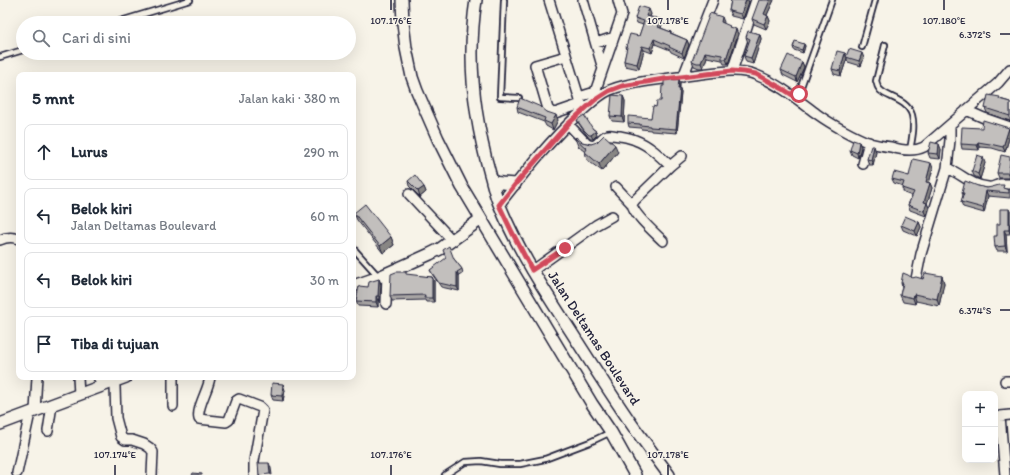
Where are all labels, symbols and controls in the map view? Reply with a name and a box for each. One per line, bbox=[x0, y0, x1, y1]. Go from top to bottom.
text: 107.176°E bbox=[370, 14, 412, 27]
text: 107.178°E bbox=[647, 14, 689, 27]
text: 107.180°E bbox=[923, 14, 966, 27]
search box bbox=[16, 16, 356, 60]
icon: search bbox=[30, 27, 52, 49]
text: 6.372°S bbox=[959, 28, 991, 41]
text: Cari di sini bbox=[62, 29, 131, 47]
route start bbox=[790, 85, 808, 103]
text: 5 mnt bbox=[32, 88, 75, 108]
text: Jalan kaki · 380 m bbox=[239, 91, 340, 106]
icon: ahead bbox=[33, 141, 55, 163]
text: Lurus bbox=[71, 143, 108, 161]
text: 290 m bbox=[303, 145, 339, 160]
text: Belok kiri bbox=[71, 200, 132, 218]
icon: left bbox=[33, 205, 55, 227]
text: 60 m bbox=[310, 209, 339, 224]
text: Jalan Deltamas Boulevard bbox=[71, 218, 216, 233]
route end bbox=[556, 239, 574, 257]
street label: Jalan Deltamas Boulevard bbox=[544, 268, 644, 409]
icon: left bbox=[33, 269, 55, 291]
text: Belok kiri bbox=[71, 271, 132, 289]
text: 30 m bbox=[310, 273, 339, 288]
text: 6.374°S bbox=[959, 304, 992, 317]
icon: arrive bbox=[33, 333, 55, 355]
text: Tiba di tujuan bbox=[71, 335, 159, 353]
map controls bbox=[962, 391, 998, 463]
button: + bbox=[962, 391, 998, 427]
button: − bbox=[962, 427, 998, 463]
text: 107.174°E bbox=[94, 448, 137, 461]
text: 107.176°E bbox=[370, 448, 412, 461]
text: 107.178°E bbox=[647, 448, 689, 461]

